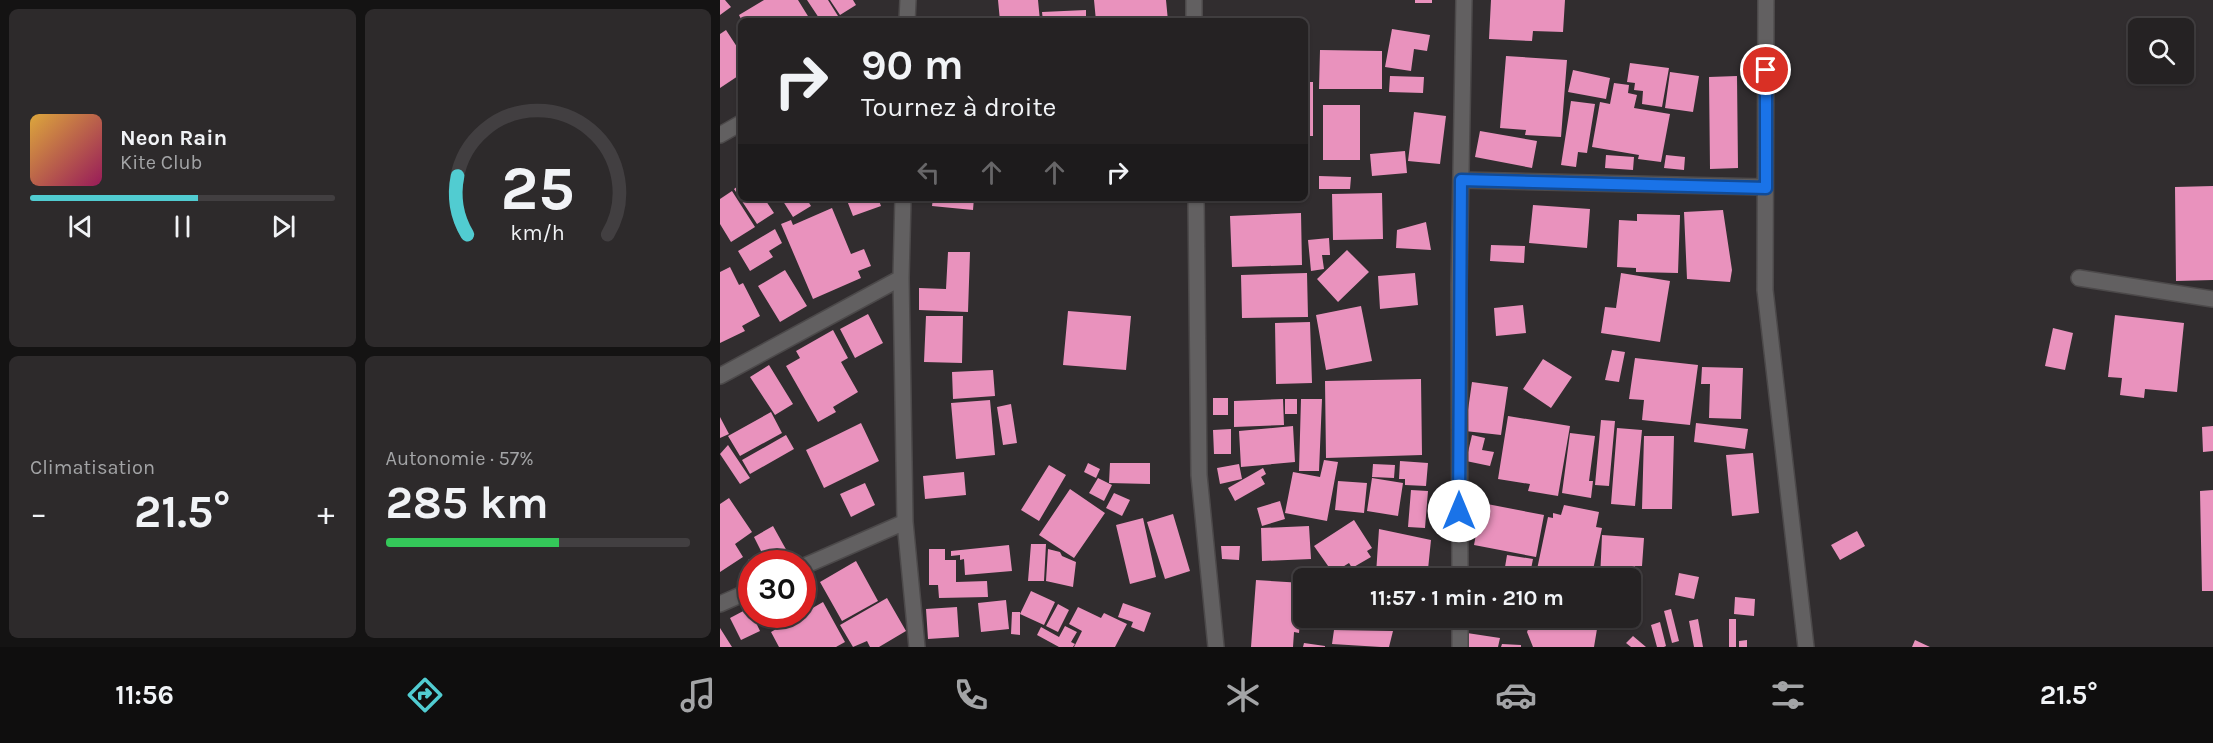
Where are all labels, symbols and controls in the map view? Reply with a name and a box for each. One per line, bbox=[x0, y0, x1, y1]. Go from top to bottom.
map controls bbox=[2128, 18, 2194, 84]
button: search bbox=[2128, 18, 2194, 84]
text: 90 m bbox=[861, 40, 964, 90]
icon: right bbox=[762, 42, 840, 120]
pin bbox=[1740, 44, 1791, 95]
icon: arrive bbox=[1749, 53, 1782, 86]
text: Tournez à droite bbox=[861, 91, 1056, 123]
text: Neon Rain bbox=[120, 125, 227, 151]
text: Kite Club bbox=[120, 151, 202, 174]
text: 25 bbox=[501, 152, 575, 225]
icon: left bbox=[912, 156, 945, 189]
icon: ahead bbox=[975, 156, 1008, 189]
icon: ahead bbox=[1038, 156, 1071, 189]
icon: right bbox=[1101, 156, 1134, 189]
icon: previous bbox=[64, 210, 97, 243]
icon: pause bbox=[166, 210, 199, 243]
icon: next bbox=[267, 210, 300, 243]
text: km/h bbox=[511, 221, 565, 246]
text: Autonomie · 57% bbox=[386, 447, 534, 470]
text: Climatisation bbox=[30, 456, 155, 479]
text: 285 km bbox=[386, 477, 549, 529]
position arrow bbox=[1427, 479, 1491, 543]
text: 21.5° bbox=[134, 486, 231, 538]
text: − bbox=[30, 494, 47, 532]
text: + bbox=[317, 494, 335, 532]
speed limit sign: 30 bbox=[738, 550, 816, 628]
text: 11:57 · 1 min · 210 m bbox=[1370, 585, 1564, 611]
icon: directions bbox=[404, 674, 446, 716]
icon: music bbox=[677, 674, 719, 716]
icon: phone bbox=[950, 674, 992, 716]
icon: climate bbox=[1222, 674, 1264, 716]
icon: car bbox=[1495, 674, 1537, 716]
icon: filters bbox=[1767, 674, 1809, 716]
text: 11:56 bbox=[115, 679, 174, 711]
text: 21.5° bbox=[2040, 679, 2098, 711]

